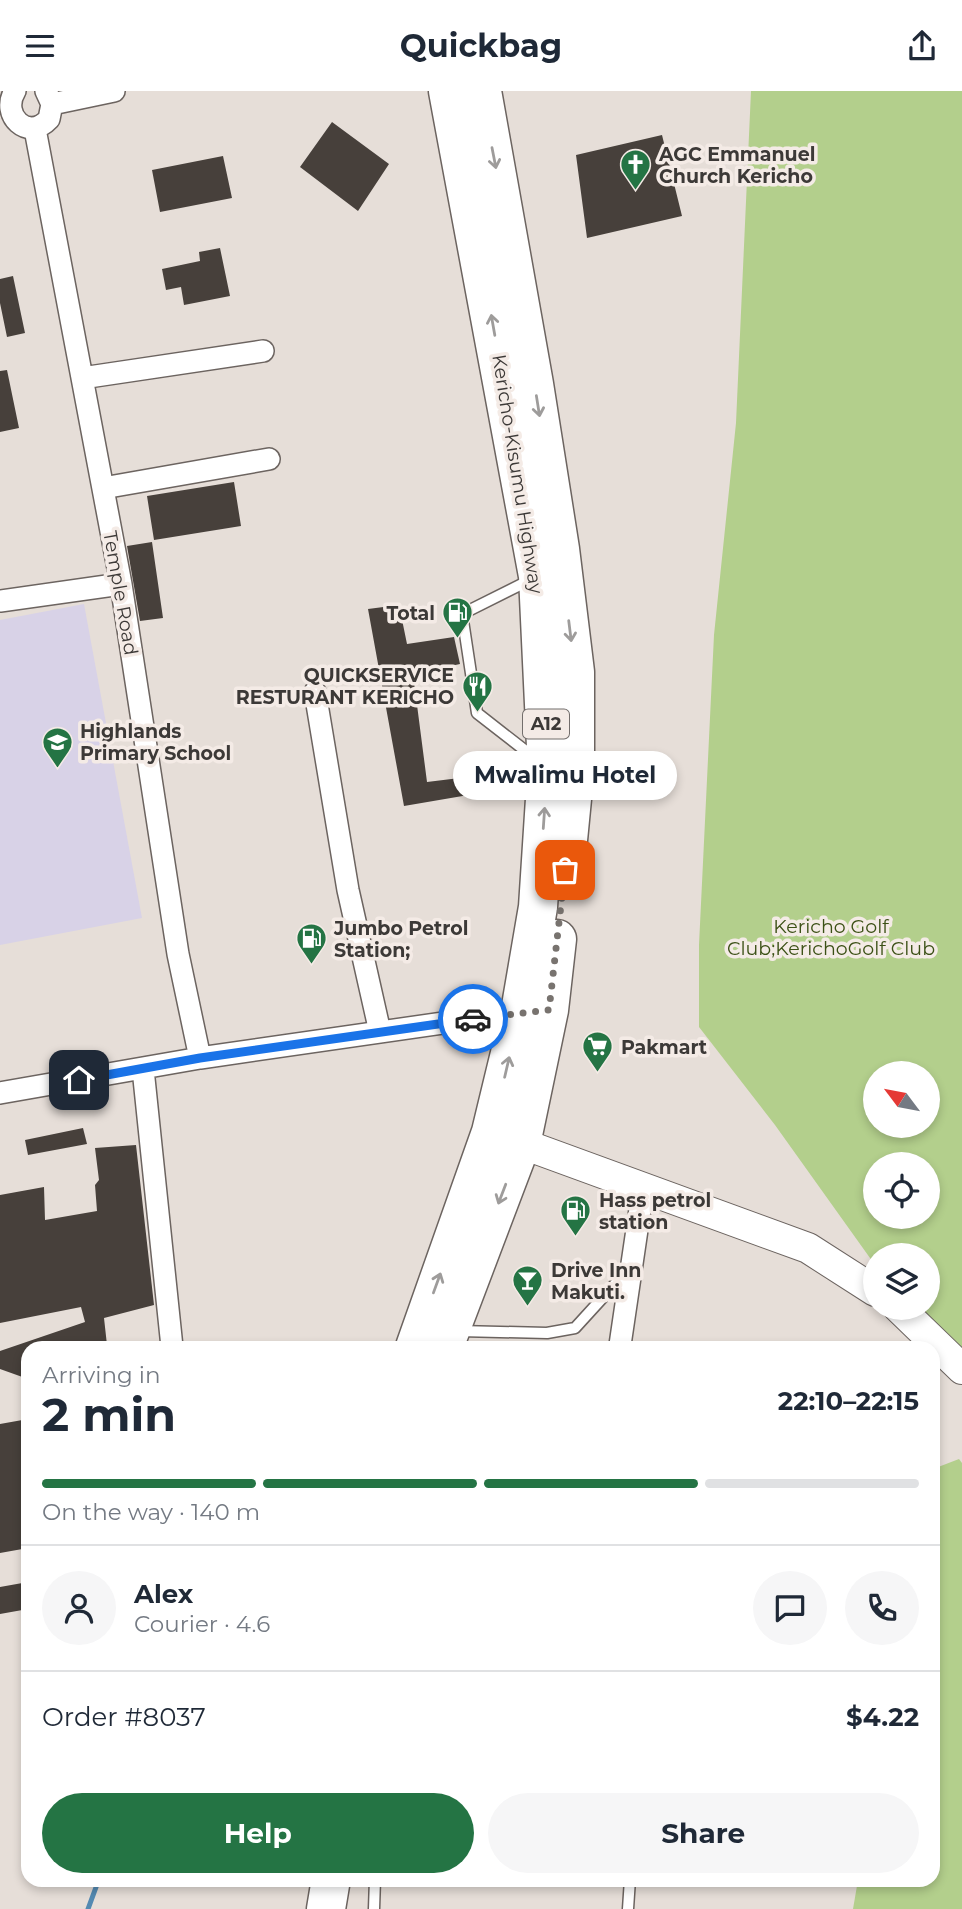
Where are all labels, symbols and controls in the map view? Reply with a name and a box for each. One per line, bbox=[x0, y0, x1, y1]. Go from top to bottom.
text: Quickbag bbox=[400, 26, 562, 65]
icon: menu bbox=[21, 27, 59, 65]
icon: share bbox=[903, 27, 941, 65]
place label: AGC Emmanuel Church Kericho bbox=[658, 143, 815, 188]
one-way arrow bbox=[488, 146, 501, 169]
church icon: AGC Emmanuel Church Kericho bbox=[619, 148, 653, 192]
one-way arrow bbox=[486, 314, 499, 337]
street label: Kericho-Kisumu Highway bbox=[487, 353, 548, 596]
one-way arrow bbox=[532, 394, 545, 417]
street label: Temple Road bbox=[98, 529, 143, 657]
fuel station icon: Total bbox=[441, 596, 475, 640]
place label: Total bbox=[386, 602, 435, 625]
one-way arrow bbox=[563, 620, 576, 642]
place label: QUICKSERVICE RESTURANT KERICHO bbox=[236, 664, 454, 709]
restaurant icon: QUICKSERVICE RESTURANT KERICHO bbox=[460, 669, 494, 713]
road number: A12 bbox=[523, 709, 569, 739]
place label: Highlands Primary School bbox=[80, 720, 231, 765]
school or university icon: Highlands Primary School bbox=[40, 725, 74, 769]
callout: Mwalimu Hotel bbox=[453, 751, 677, 800]
text: Mwalimu Hotel bbox=[474, 761, 656, 789]
one-way arrow bbox=[538, 807, 551, 830]
pin bbox=[535, 840, 595, 900]
icon: bag bbox=[546, 851, 584, 889]
park label: Kericho Golf Club;KerichoGolf Club bbox=[727, 915, 935, 960]
place label: Jumbo Petrol Station; bbox=[333, 917, 468, 962]
fuel station icon: Jumbo Petrol Station; bbox=[294, 922, 328, 966]
courier bbox=[438, 984, 508, 1054]
icon: car bbox=[454, 1000, 492, 1038]
supermarket icon: Pakmart bbox=[581, 1030, 615, 1074]
place label: Pakmart bbox=[621, 1036, 707, 1059]
pin bbox=[49, 1050, 109, 1110]
one-way arrow bbox=[501, 1056, 514, 1078]
icon: home bbox=[60, 1061, 98, 1099]
north arrow bbox=[863, 1061, 940, 1137]
map controls bbox=[863, 1061, 940, 1320]
button: locate bbox=[863, 1152, 940, 1229]
one-way arrow bbox=[494, 1182, 507, 1204]
place label: Hass petrol station bbox=[599, 1189, 711, 1234]
fuel station icon: Hass petrol station bbox=[559, 1194, 593, 1238]
button: layers bbox=[863, 1243, 940, 1320]
place label: Drive Inn Makuti. bbox=[551, 1259, 641, 1304]
bar icon: Drive Inn Makuti. bbox=[511, 1264, 545, 1308]
one-way arrow bbox=[432, 1273, 445, 1294]
text: Arriving in bbox=[42, 1361, 161, 1389]
text: 22:10–22:15 bbox=[778, 1385, 919, 1417]
text: 2 min bbox=[42, 1386, 176, 1443]
text: On the way · 140 m bbox=[42, 1498, 260, 1526]
button: person bbox=[42, 1571, 116, 1645]
button: chat bbox=[753, 1571, 827, 1645]
button: phone bbox=[845, 1571, 919, 1645]
text: Alex bbox=[134, 1578, 193, 1610]
text: Courier · 4.6 bbox=[134, 1610, 270, 1638]
text: Order #8037 bbox=[42, 1701, 206, 1733]
text: $4.22 bbox=[846, 1701, 919, 1733]
button: Help bbox=[42, 1793, 474, 1873]
button: Share bbox=[488, 1793, 919, 1873]

